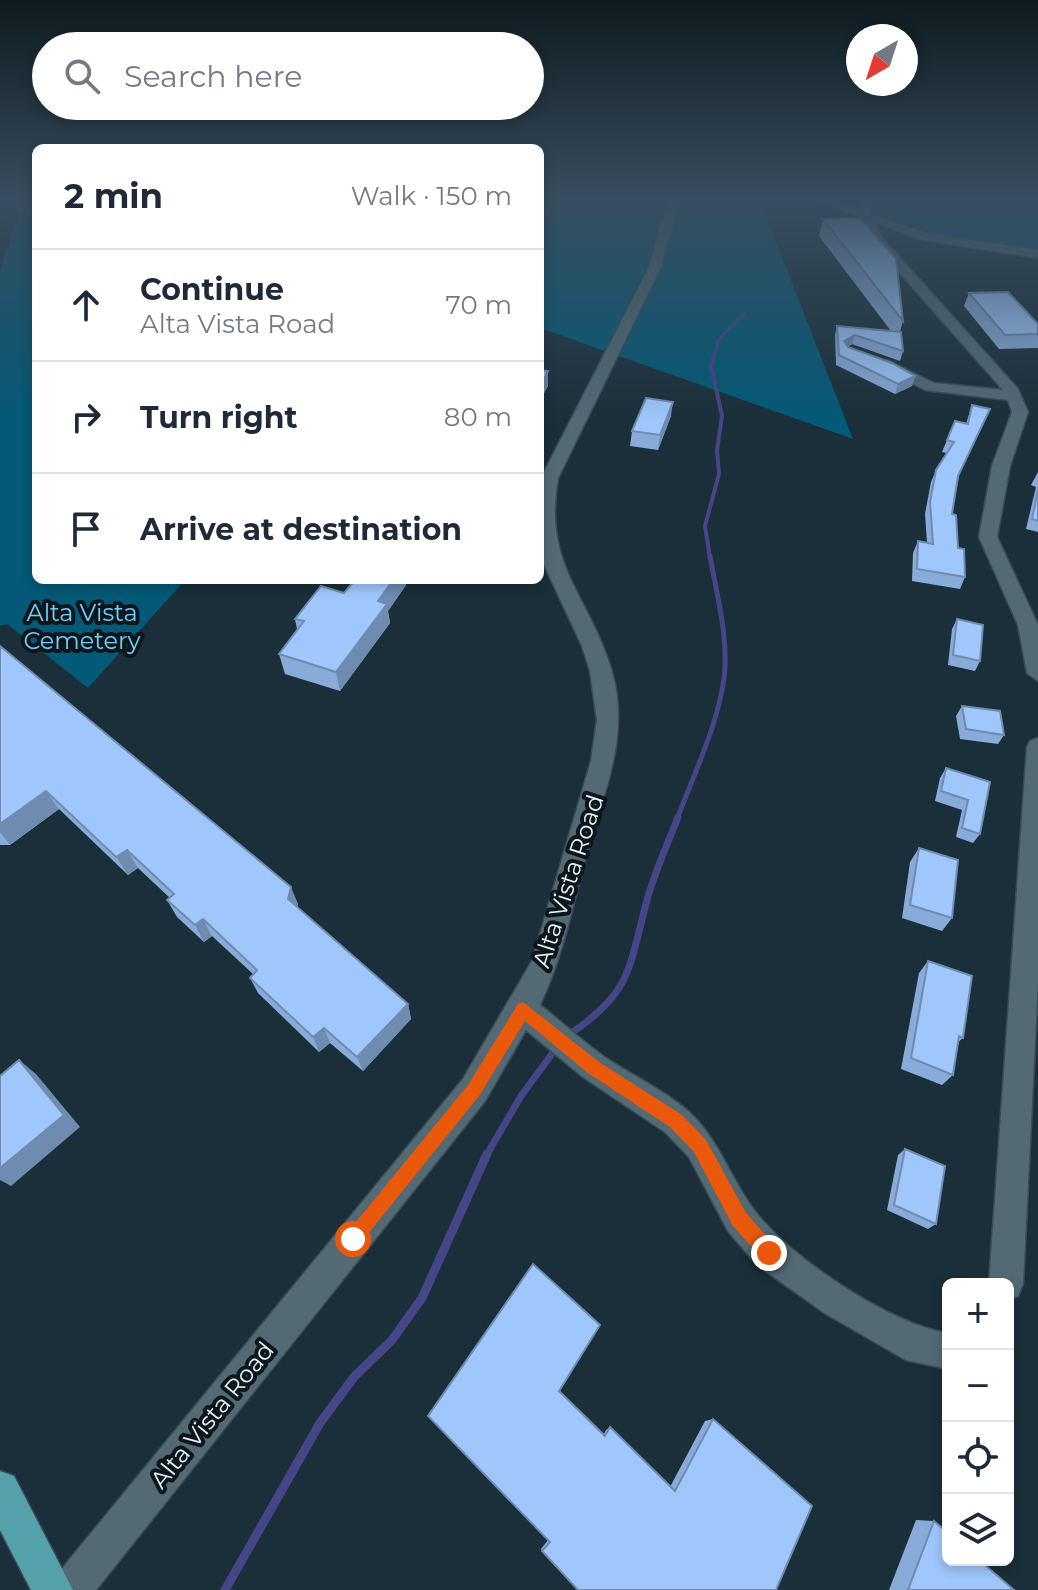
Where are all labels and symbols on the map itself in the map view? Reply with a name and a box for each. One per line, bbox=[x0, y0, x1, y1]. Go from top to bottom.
north arrow bbox=[846, 24, 918, 96]
park label: Alta Vista Cemetery bbox=[23, 598, 141, 655]
street label: Alta Vista Road bbox=[526, 791, 610, 971]
route start bbox=[335, 1221, 371, 1257]
route end bbox=[751, 1235, 787, 1271]
street label: Alta Vista Road bbox=[144, 1336, 280, 1494]

